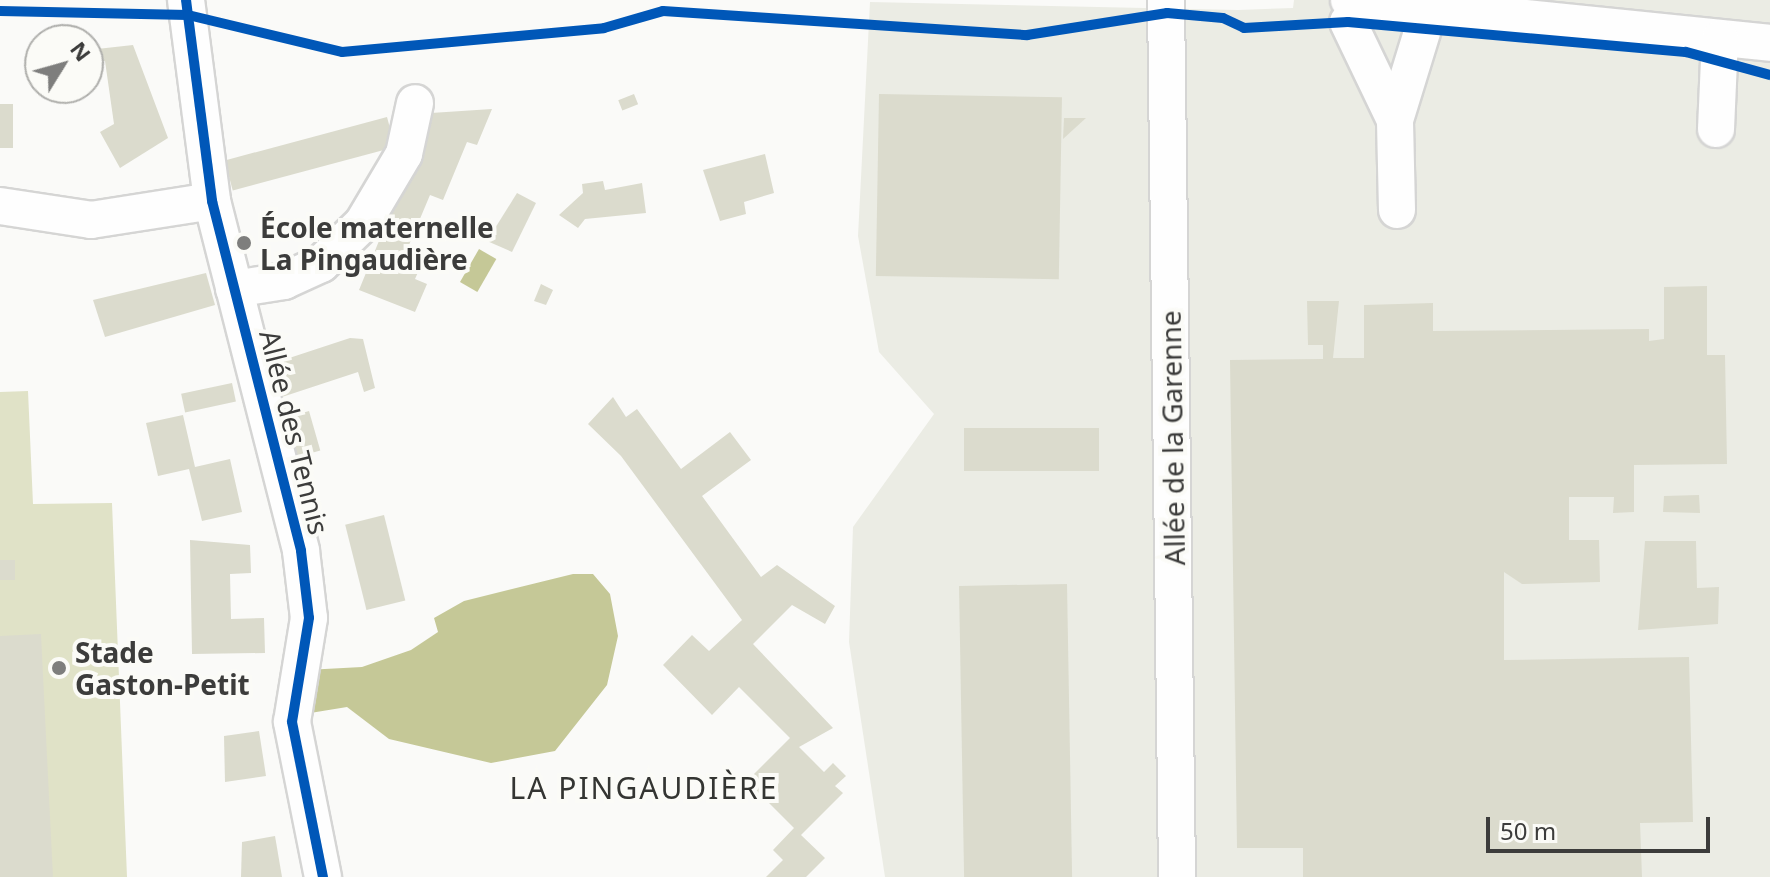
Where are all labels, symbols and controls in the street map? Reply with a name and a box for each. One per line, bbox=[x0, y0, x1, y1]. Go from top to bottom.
north arrow bbox=[24, 24, 104, 104]
text: N bbox=[64, 35, 99, 67]
place label: École maternelle La Pingaudière bbox=[260, 210, 494, 276]
marker: École maternelle La Pingaudière bbox=[235, 234, 253, 252]
street label: Allée de la Garenne bbox=[1153, 310, 1191, 566]
street label: Allée des Tennis bbox=[253, 326, 337, 538]
place label: Stade Gaston-Petit bbox=[75, 635, 250, 701]
marker: Stade Gaston-Petit bbox=[50, 659, 68, 677]
district label: LA PINGAUDIÈRE bbox=[510, 770, 778, 806]
scale bar bbox=[1490, 801, 1714, 851]
text: 50 m bbox=[1500, 814, 1556, 847]

